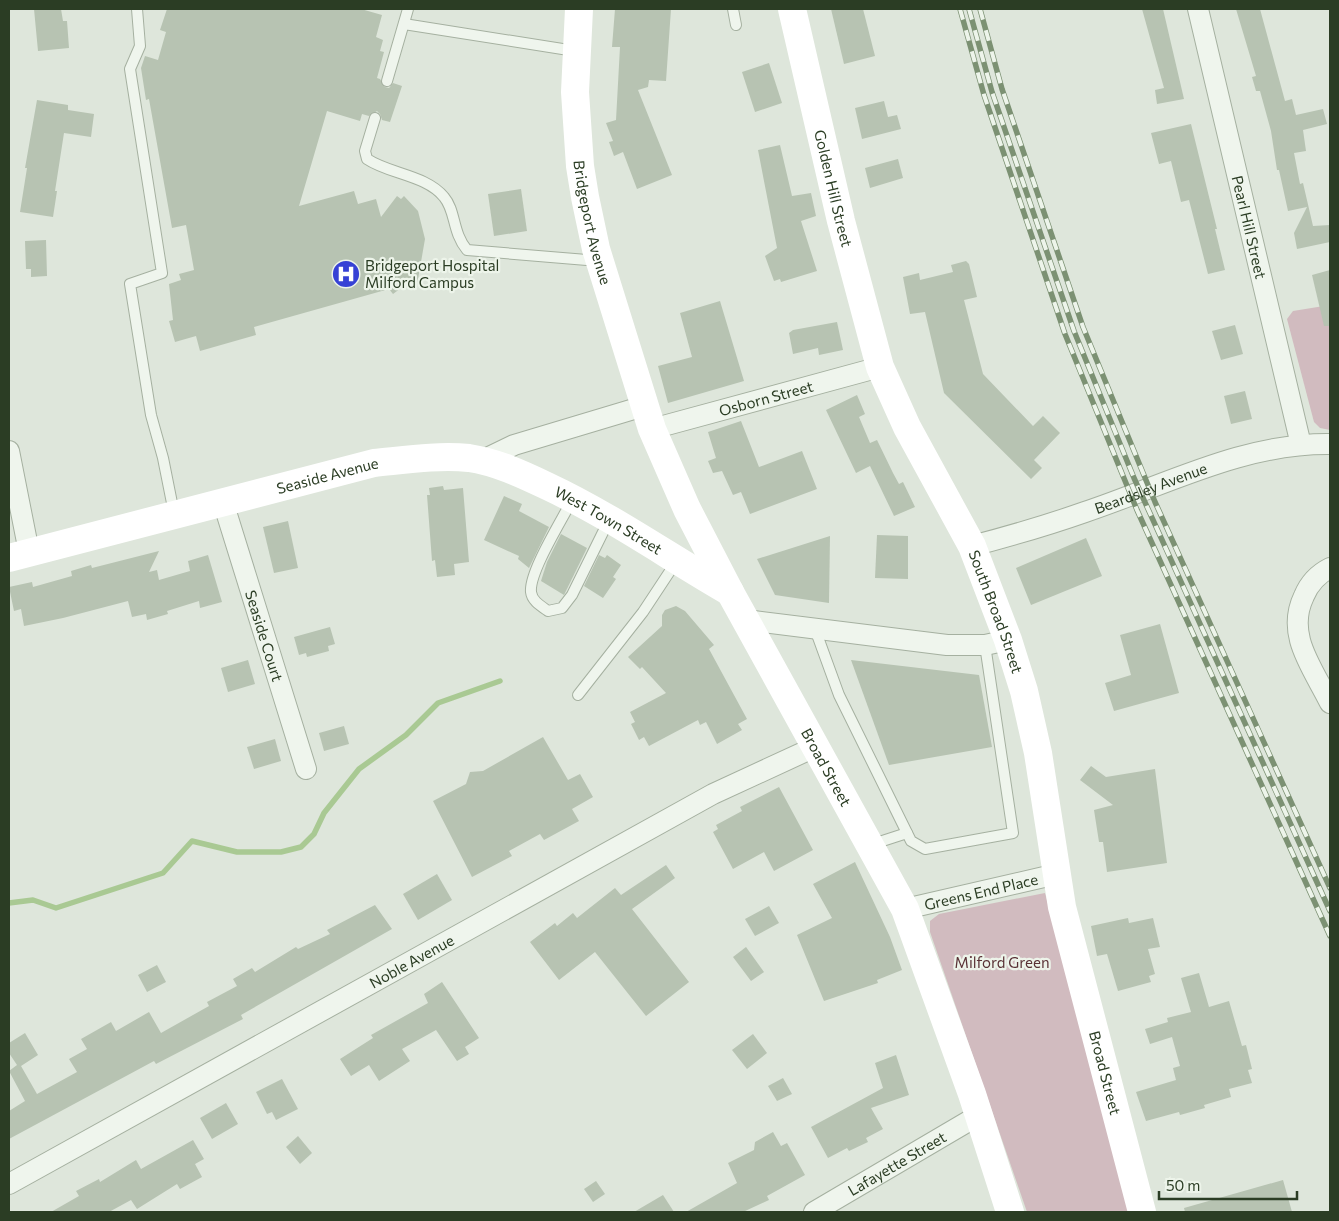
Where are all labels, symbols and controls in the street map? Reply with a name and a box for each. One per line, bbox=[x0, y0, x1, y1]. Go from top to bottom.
street label: Golden Hill Street bbox=[811, 128, 856, 249]
street label: Bridgeport Avenue bbox=[571, 160, 616, 287]
street label: Pearl Hill Street bbox=[1229, 174, 1270, 280]
place label: Bridgeport Hospital Milford Campus bbox=[365, 256, 499, 291]
hospital icon: Bridgeport Hospital Milford Campus bbox=[331, 259, 361, 289]
street label: Osborn Street bbox=[717, 377, 815, 419]
street label: Seaside Avenue bbox=[274, 454, 379, 497]
street label: Beardsley Avenue bbox=[1092, 459, 1209, 517]
street label: West Town Street bbox=[552, 482, 666, 558]
street label: South Broad Street bbox=[965, 547, 1027, 675]
street label: Seaside Court bbox=[242, 588, 287, 684]
street label: Broad Street bbox=[798, 725, 855, 809]
street label: Greens End Place bbox=[922, 870, 1040, 913]
street label: Noble Avenue bbox=[366, 930, 457, 992]
park label: Milford Green bbox=[955, 953, 1049, 971]
street label: Broad Street bbox=[1086, 1029, 1125, 1117]
street label: Lafayette Street bbox=[844, 1128, 949, 1199]
scale bar bbox=[1159, 1168, 1296, 1200]
text: 50 m bbox=[1166, 1176, 1200, 1194]

